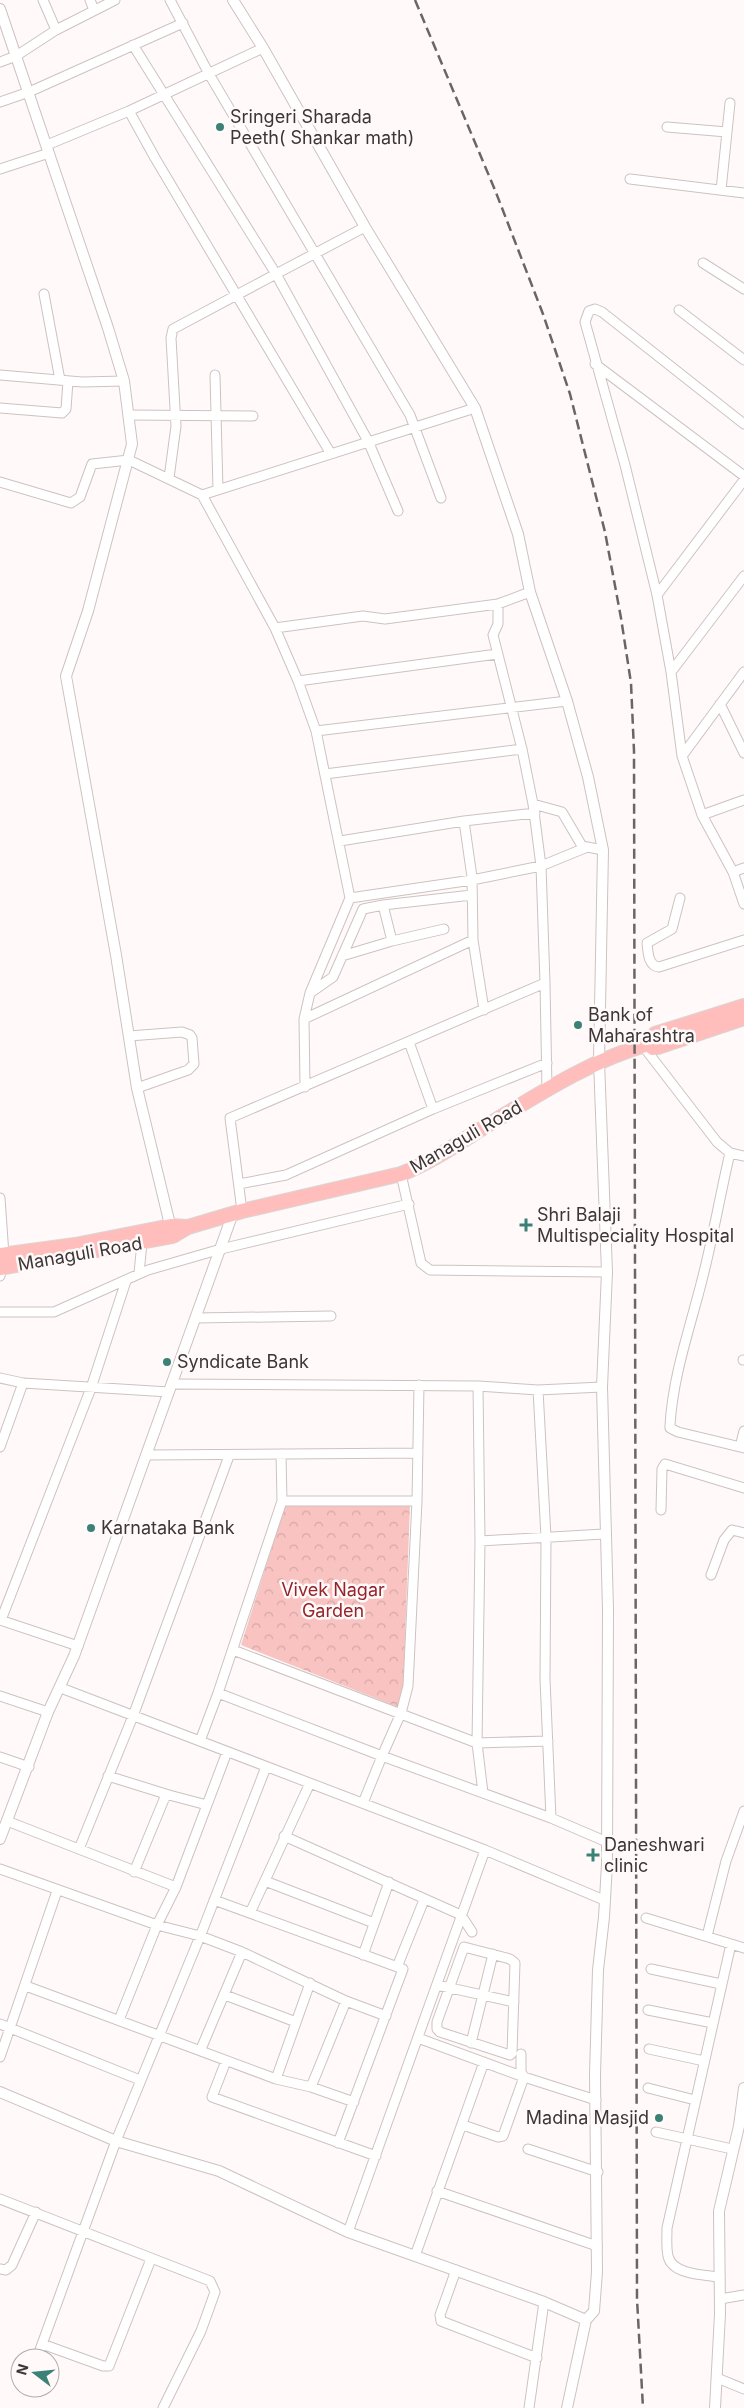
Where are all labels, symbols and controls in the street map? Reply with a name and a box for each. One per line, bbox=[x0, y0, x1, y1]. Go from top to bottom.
place label: Sringeri Sharada Peeth( Shankar math) bbox=[230, 106, 414, 148]
marker: Sringeri Sharada Peeth( Shankar math) bbox=[214, 121, 226, 133]
place label: Bank of Maharashtra bbox=[588, 1004, 695, 1046]
marker: Bank of Maharashtra bbox=[572, 1019, 584, 1031]
street label: Managuli Road bbox=[406, 1096, 526, 1177]
place label: Shri Balaji Multispeciality Hospital bbox=[537, 1204, 734, 1246]
marker: Shri Balaji Multispeciality Hospital bbox=[519, 1218, 533, 1232]
street label: Managuli Road bbox=[16, 1232, 144, 1275]
place label: Syndicate Bank bbox=[177, 1351, 309, 1372]
marker: Syndicate Bank bbox=[161, 1356, 173, 1368]
place label: Karnataka Bank bbox=[101, 1517, 235, 1538]
marker: Karnataka Bank bbox=[85, 1522, 97, 1534]
park label: Vivek Nagar Garden bbox=[281, 1579, 385, 1621]
place label: Daneshwari clinic bbox=[604, 1834, 705, 1876]
marker: Daneshwari clinic bbox=[586, 1848, 600, 1862]
place label: Madina Masjid bbox=[526, 2107, 649, 2128]
marker: Madina Masjid bbox=[653, 2112, 665, 2124]
north arrow bbox=[10, 2348, 60, 2398]
text: N bbox=[12, 2362, 32, 2377]

